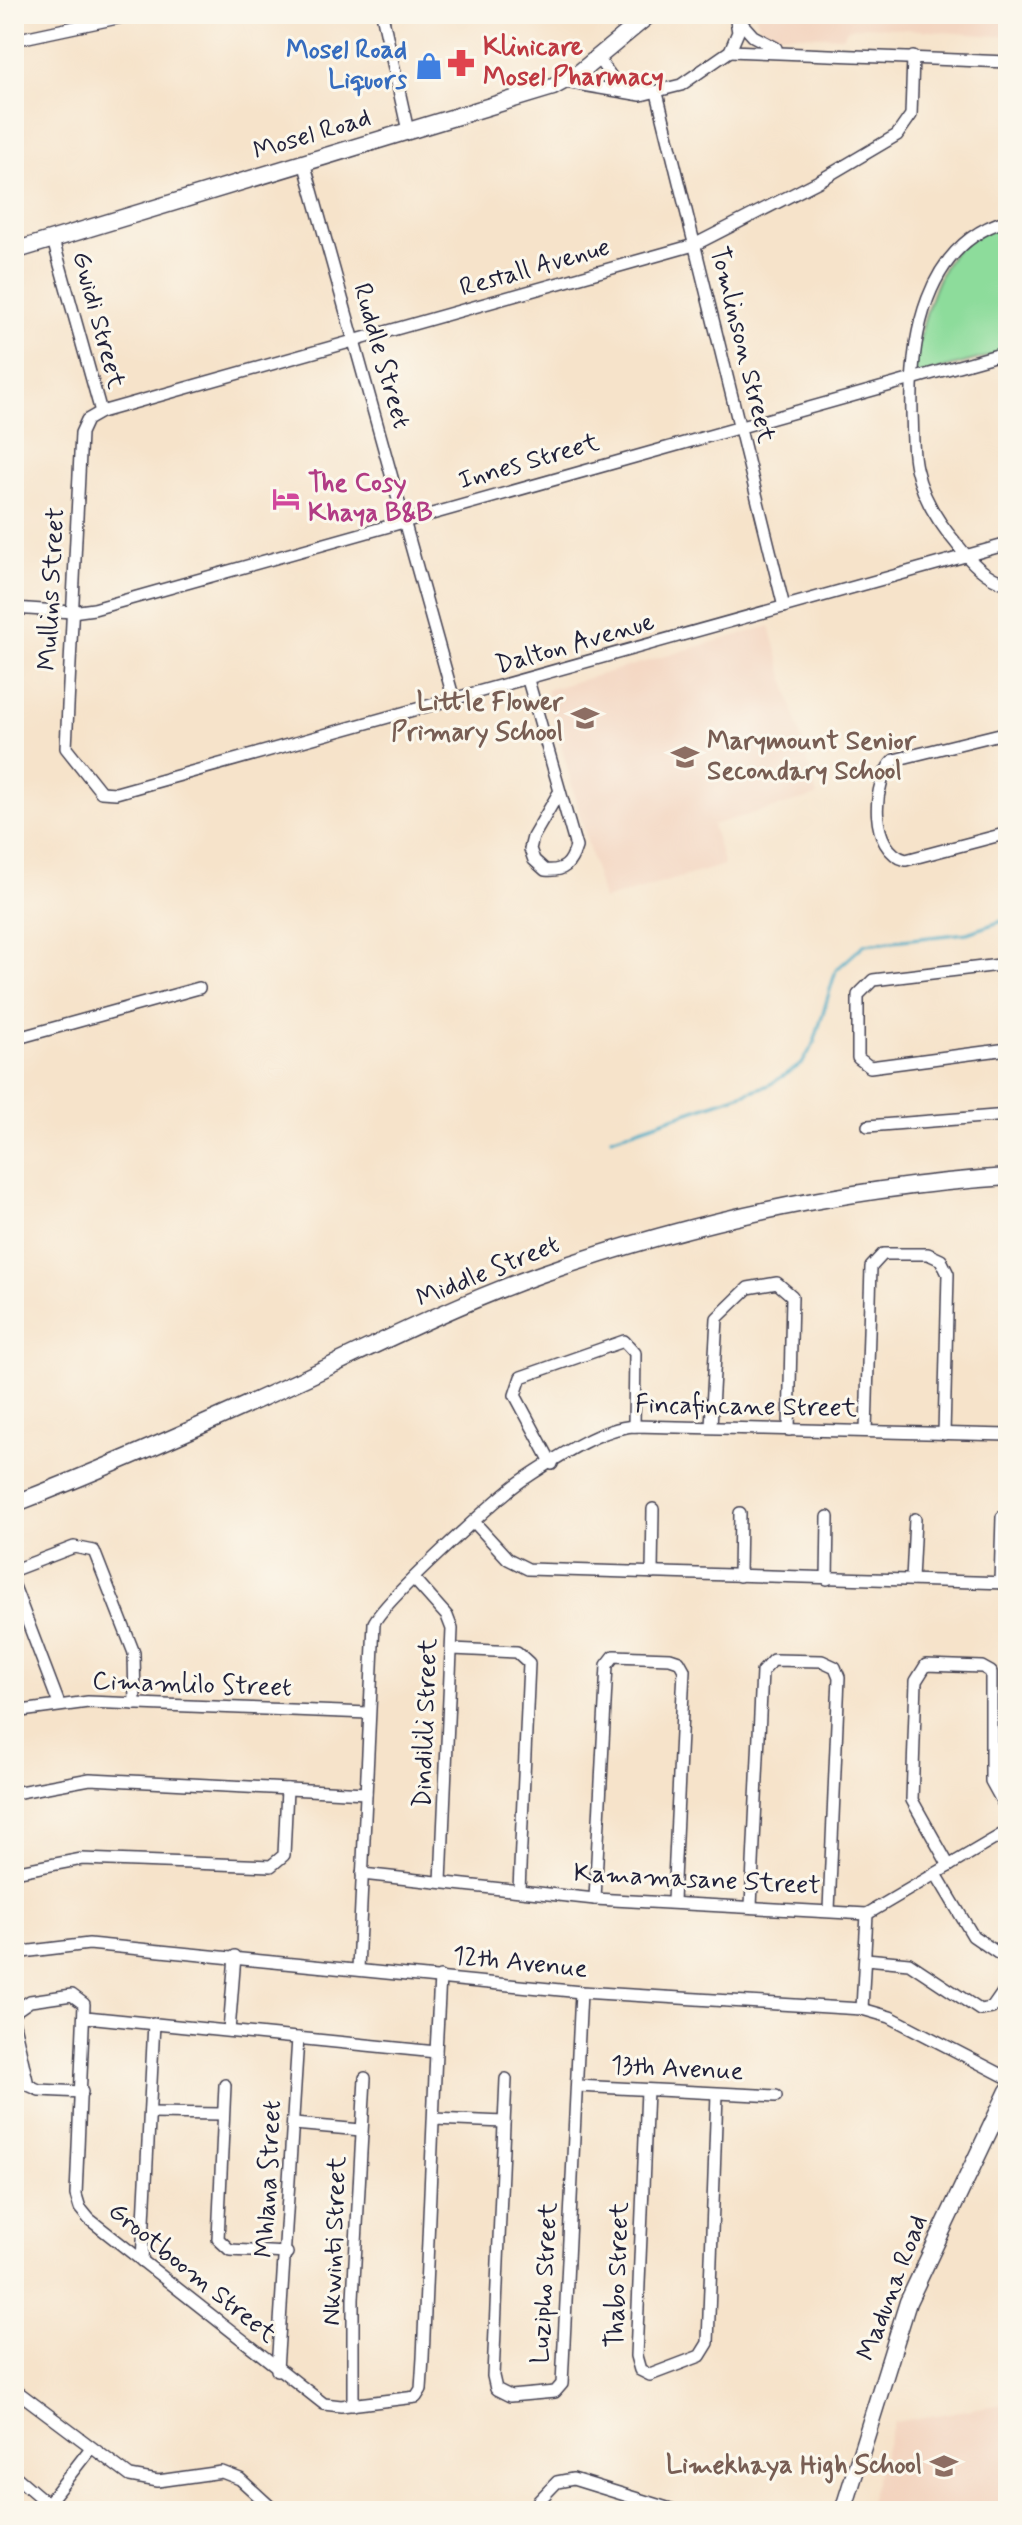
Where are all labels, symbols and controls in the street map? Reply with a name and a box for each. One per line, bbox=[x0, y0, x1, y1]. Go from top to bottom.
place label: Klinicare Mosel Pharmacy bbox=[483, 31, 664, 95]
place label: Mosel Road Liquors bbox=[286, 34, 408, 98]
pharmacy icon: Klinicare Mosel Pharmacy bbox=[446, 48, 476, 78]
shop icon: Mosel Road Liquors bbox=[414, 51, 444, 81]
street label: Mosel Road bbox=[249, 101, 375, 169]
street label: Restall Avenue bbox=[456, 230, 614, 306]
street label: Tomlinson Street bbox=[701, 243, 783, 447]
street label: Gwidi Street bbox=[63, 247, 133, 393]
street label: Ruddle Street bbox=[344, 279, 418, 433]
street label: Innes Street bbox=[455, 426, 603, 498]
place label: The Cosy Khaya B&B bbox=[308, 467, 433, 531]
hotel icon: The Cosy Khaya B&B bbox=[271, 484, 301, 514]
street label: Mullins Street bbox=[31, 506, 73, 672]
street label: Dalton Avenue bbox=[492, 605, 658, 683]
place label: Little Flower Primary School bbox=[391, 686, 564, 750]
school or university icon: Little Flower Primary School bbox=[570, 703, 600, 733]
place label: Marymount Senior Secondary School bbox=[707, 725, 917, 789]
school or university icon: Marymount Senior Secondary School bbox=[670, 742, 700, 772]
street label: Middle Street bbox=[412, 1228, 564, 1316]
street label: Fincafincane Street bbox=[635, 1388, 857, 1426]
street label: Dindilili Street bbox=[406, 1638, 446, 1808]
street label: Cimamlilo Street bbox=[92, 1665, 292, 1705]
street label: Kamamasane Street bbox=[573, 1857, 821, 1903]
street label: 12th Avenue bbox=[451, 1939, 589, 1987]
street label: 13th Avenue bbox=[610, 2049, 745, 2089]
street label: Mhlana Street bbox=[248, 2099, 290, 2259]
street label: Nkwinti Street bbox=[315, 2156, 355, 2326]
street label: Grootboom Street bbox=[101, 2195, 283, 2351]
street label: Luzipho Street bbox=[524, 2201, 566, 2365]
street label: Thabo Street bbox=[598, 2201, 638, 2349]
street label: Maduna Road bbox=[850, 2210, 936, 2366]
place label: Limekhaya High School bbox=[666, 2449, 922, 2484]
school or university icon: Limekhaya High School bbox=[929, 2451, 959, 2481]

